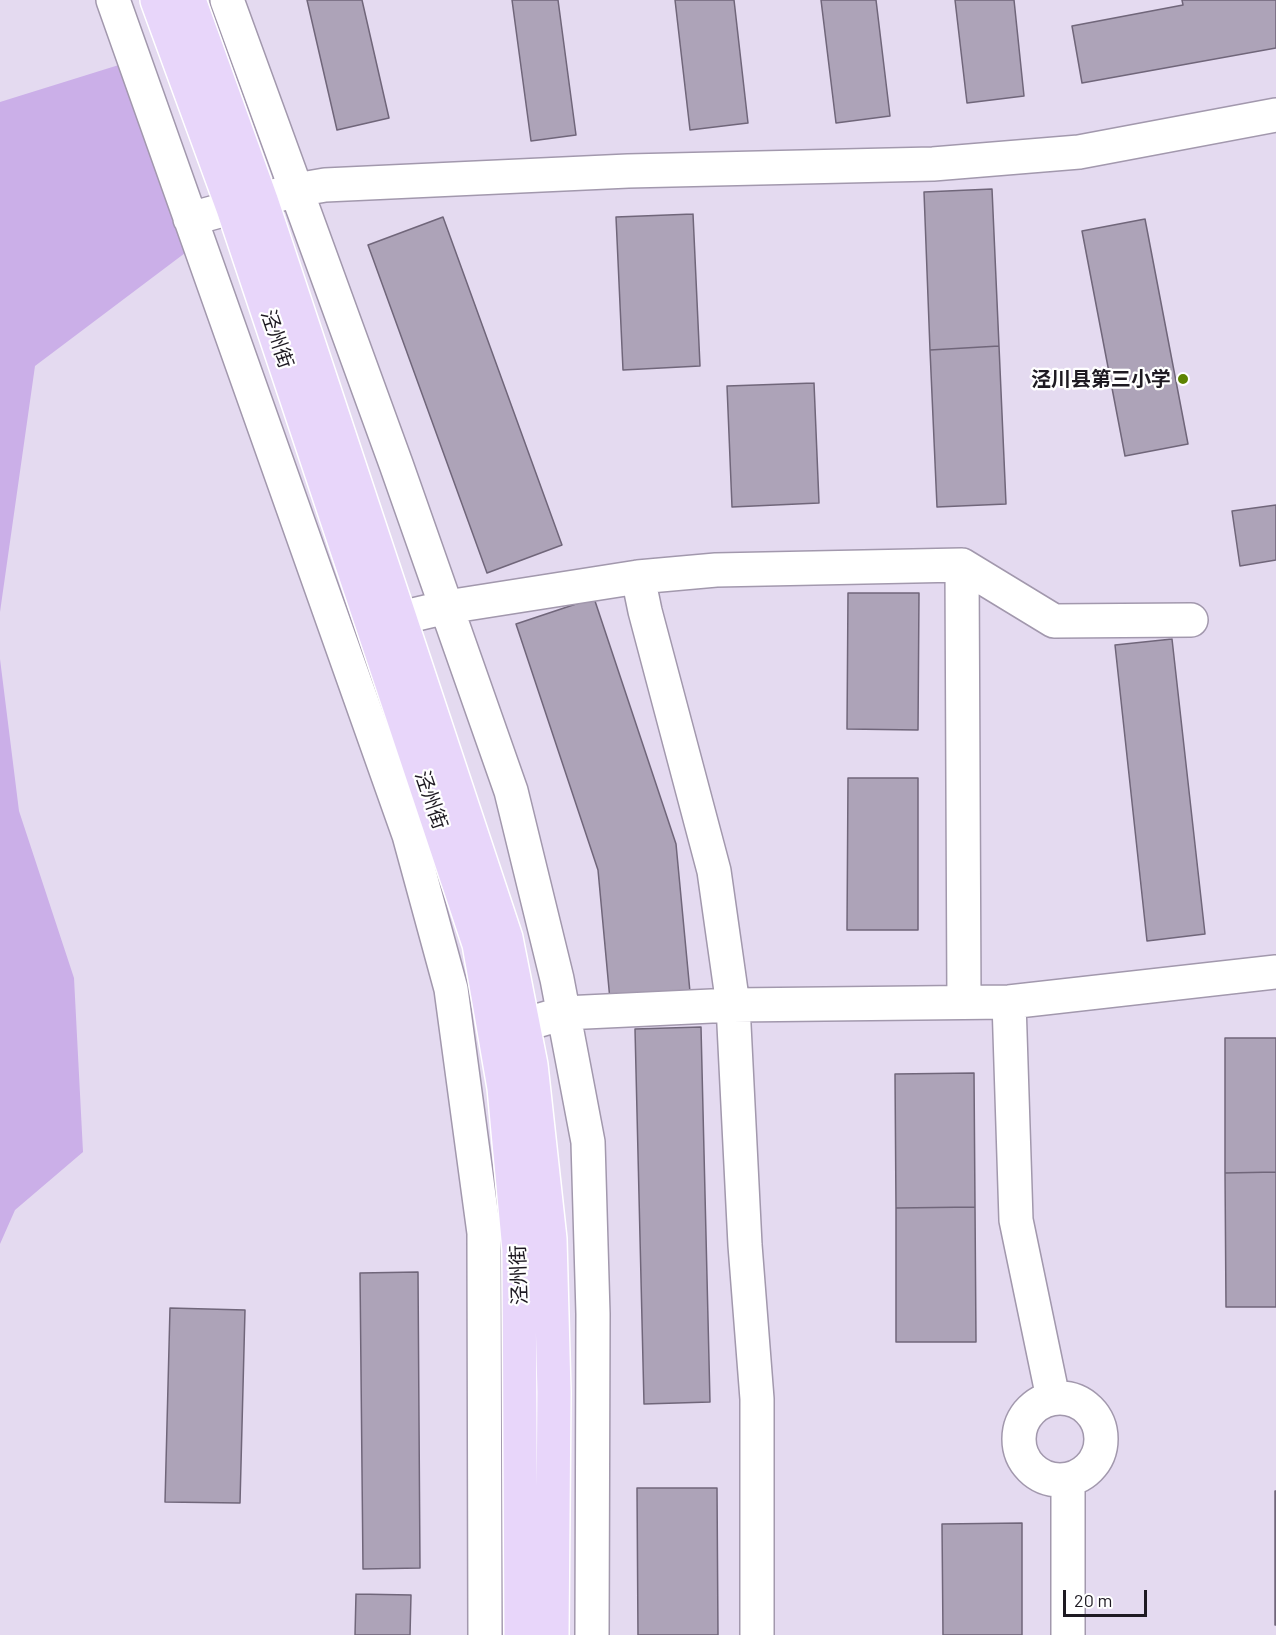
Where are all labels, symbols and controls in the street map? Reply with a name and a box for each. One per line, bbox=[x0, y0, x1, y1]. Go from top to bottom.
street label: 泾州街 bbox=[256, 307, 298, 371]
place label: 泾川县第三小学 bbox=[1031, 367, 1171, 391]
marker: 泾川县第三小学 bbox=[1176, 372, 1190, 386]
street label: 泾州街 bbox=[410, 768, 452, 832]
street label: 泾州街 bbox=[506, 1245, 532, 1305]
scale bar bbox=[1066, 1578, 1150, 1616]
text: 20 m bbox=[1074, 1589, 1112, 1611]

